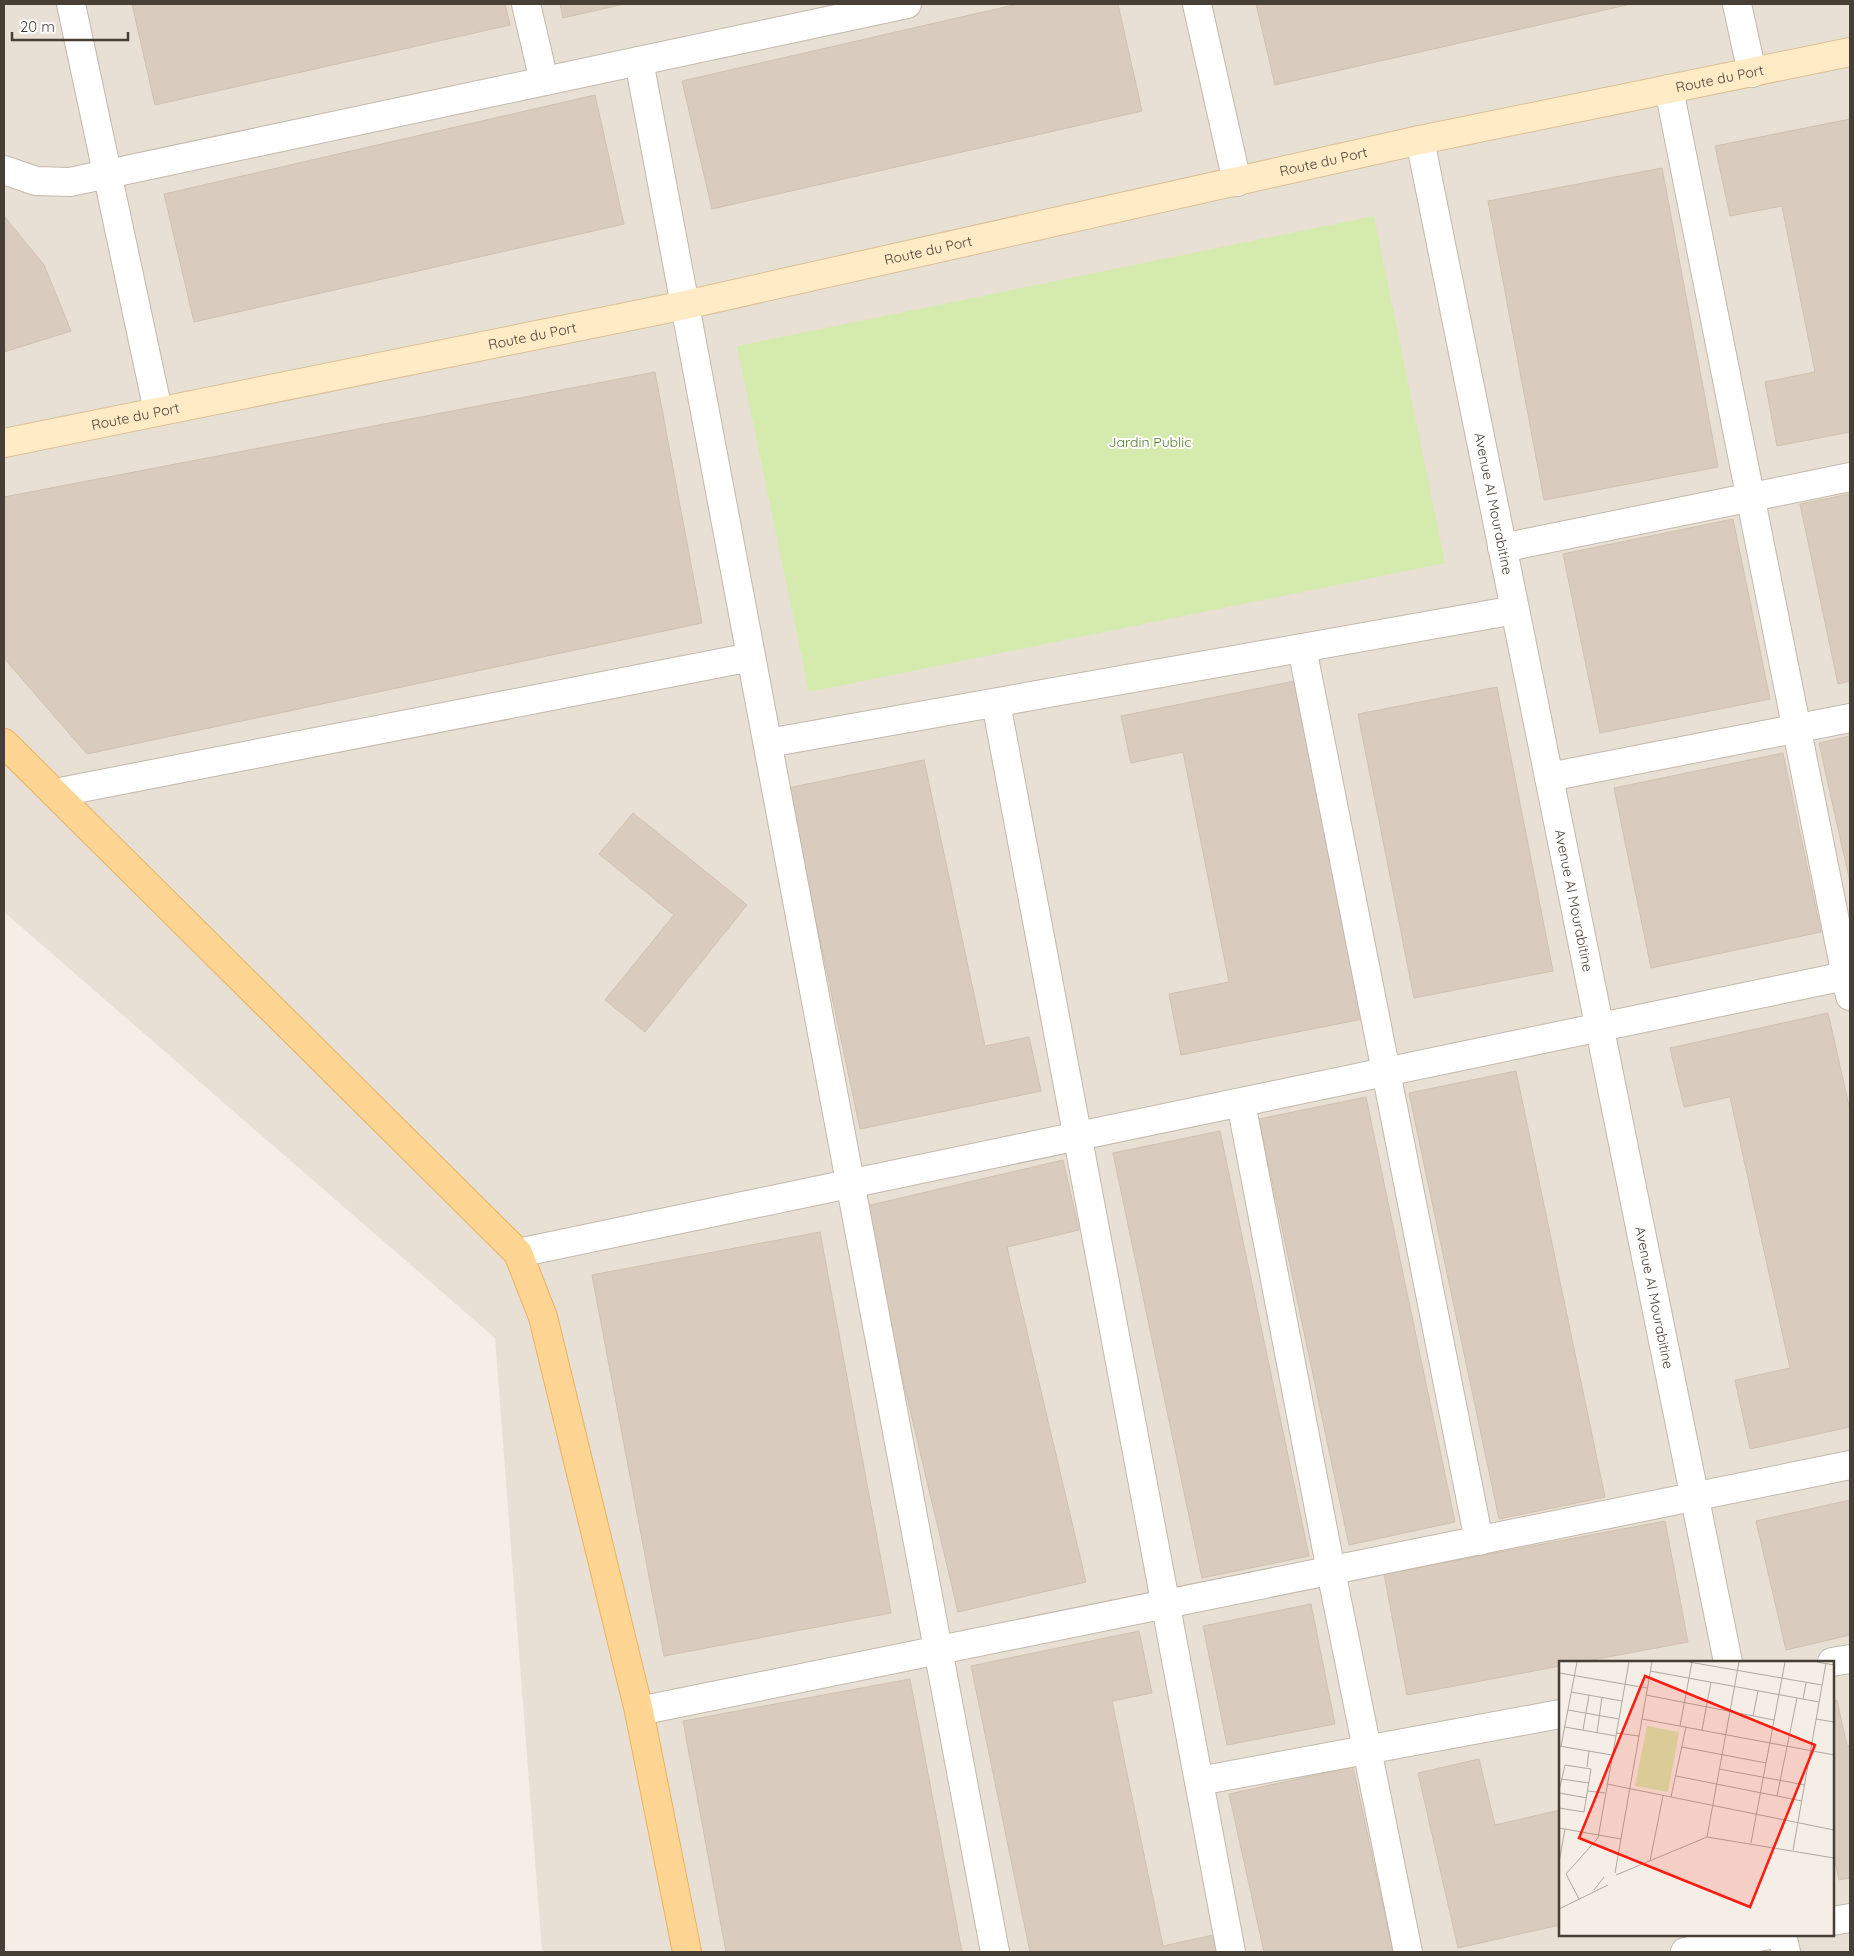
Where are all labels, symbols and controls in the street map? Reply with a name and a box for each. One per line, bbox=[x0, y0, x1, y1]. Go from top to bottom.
scale bar bbox=[12, 10, 129, 42]
text: 20 m bbox=[20, 17, 55, 36]
street label: Route du Port bbox=[1674, 61, 1766, 96]
street label: Route du Port bbox=[1278, 143, 1369, 180]
street label: Route du Port bbox=[882, 232, 974, 269]
street label: Route du Port bbox=[487, 318, 578, 354]
street label: Route du Port bbox=[90, 399, 181, 434]
street label: Avenue Al Mourabitine bbox=[1470, 431, 1517, 576]
park label: Jardin Public bbox=[1108, 433, 1192, 451]
street label: Avenue Al Mourabitine bbox=[1551, 828, 1597, 973]
street label: Avenue Al Mourabitine bbox=[1631, 1225, 1677, 1370]
inset map bbox=[1559, 1661, 1834, 1936]

